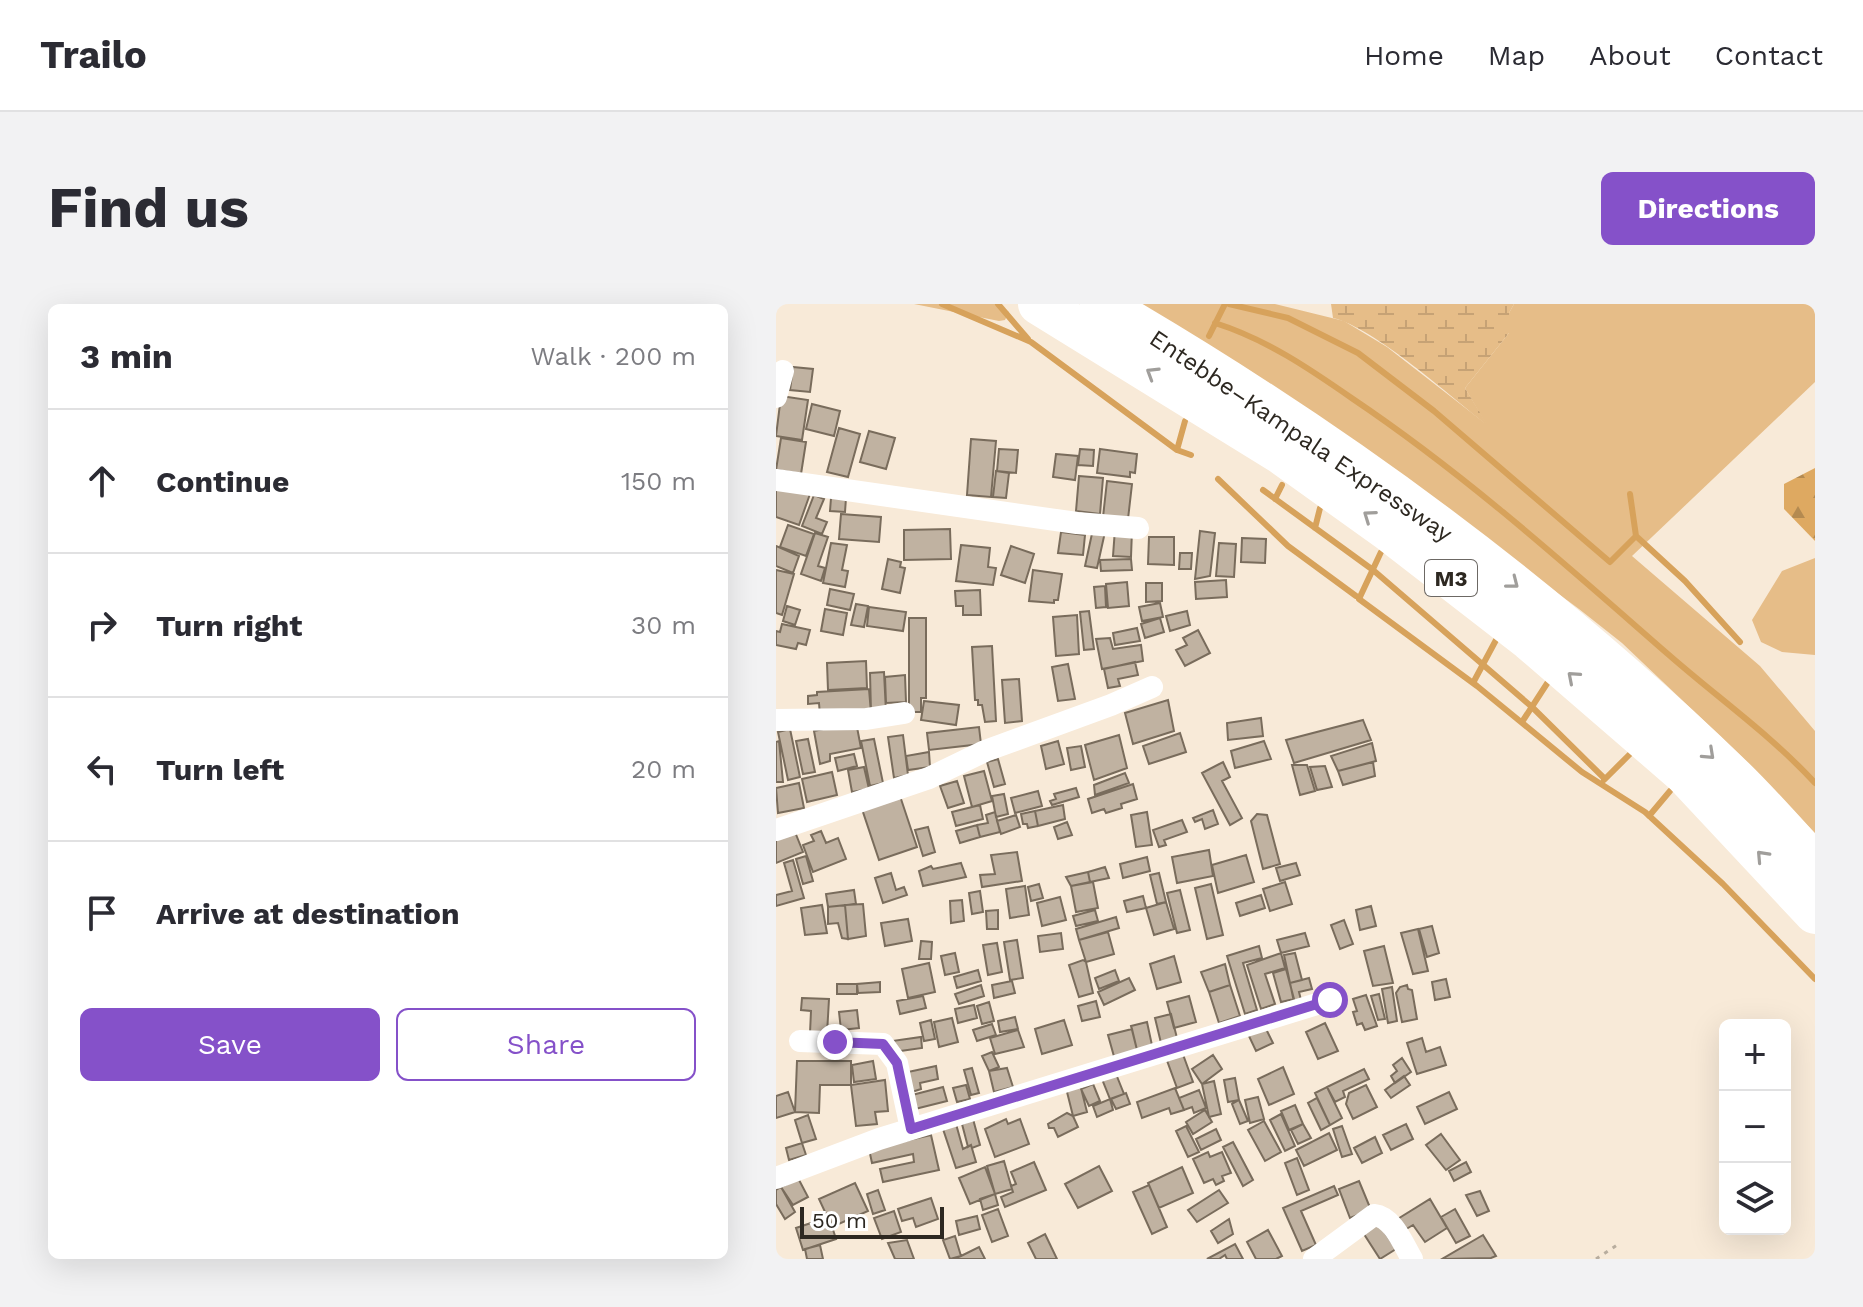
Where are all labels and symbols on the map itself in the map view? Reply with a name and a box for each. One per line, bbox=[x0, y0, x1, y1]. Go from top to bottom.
street label: Entebbe–Kampala Expressway bbox=[1144, 324, 1458, 548]
one-way arrow bbox=[1146, 368, 1161, 383]
one-way arrow bbox=[1364, 511, 1378, 526]
road number: M3 bbox=[1425, 560, 1477, 596]
one-way arrow bbox=[1504, 574, 1519, 588]
one-way arrow bbox=[1568, 672, 1583, 687]
one-way arrow bbox=[1699, 745, 1714, 759]
one-way arrow bbox=[1756, 851, 1771, 865]
route start bbox=[1312, 982, 1348, 1018]
route end bbox=[817, 1024, 853, 1060]
scale bar bbox=[800, 1203, 944, 1239]

